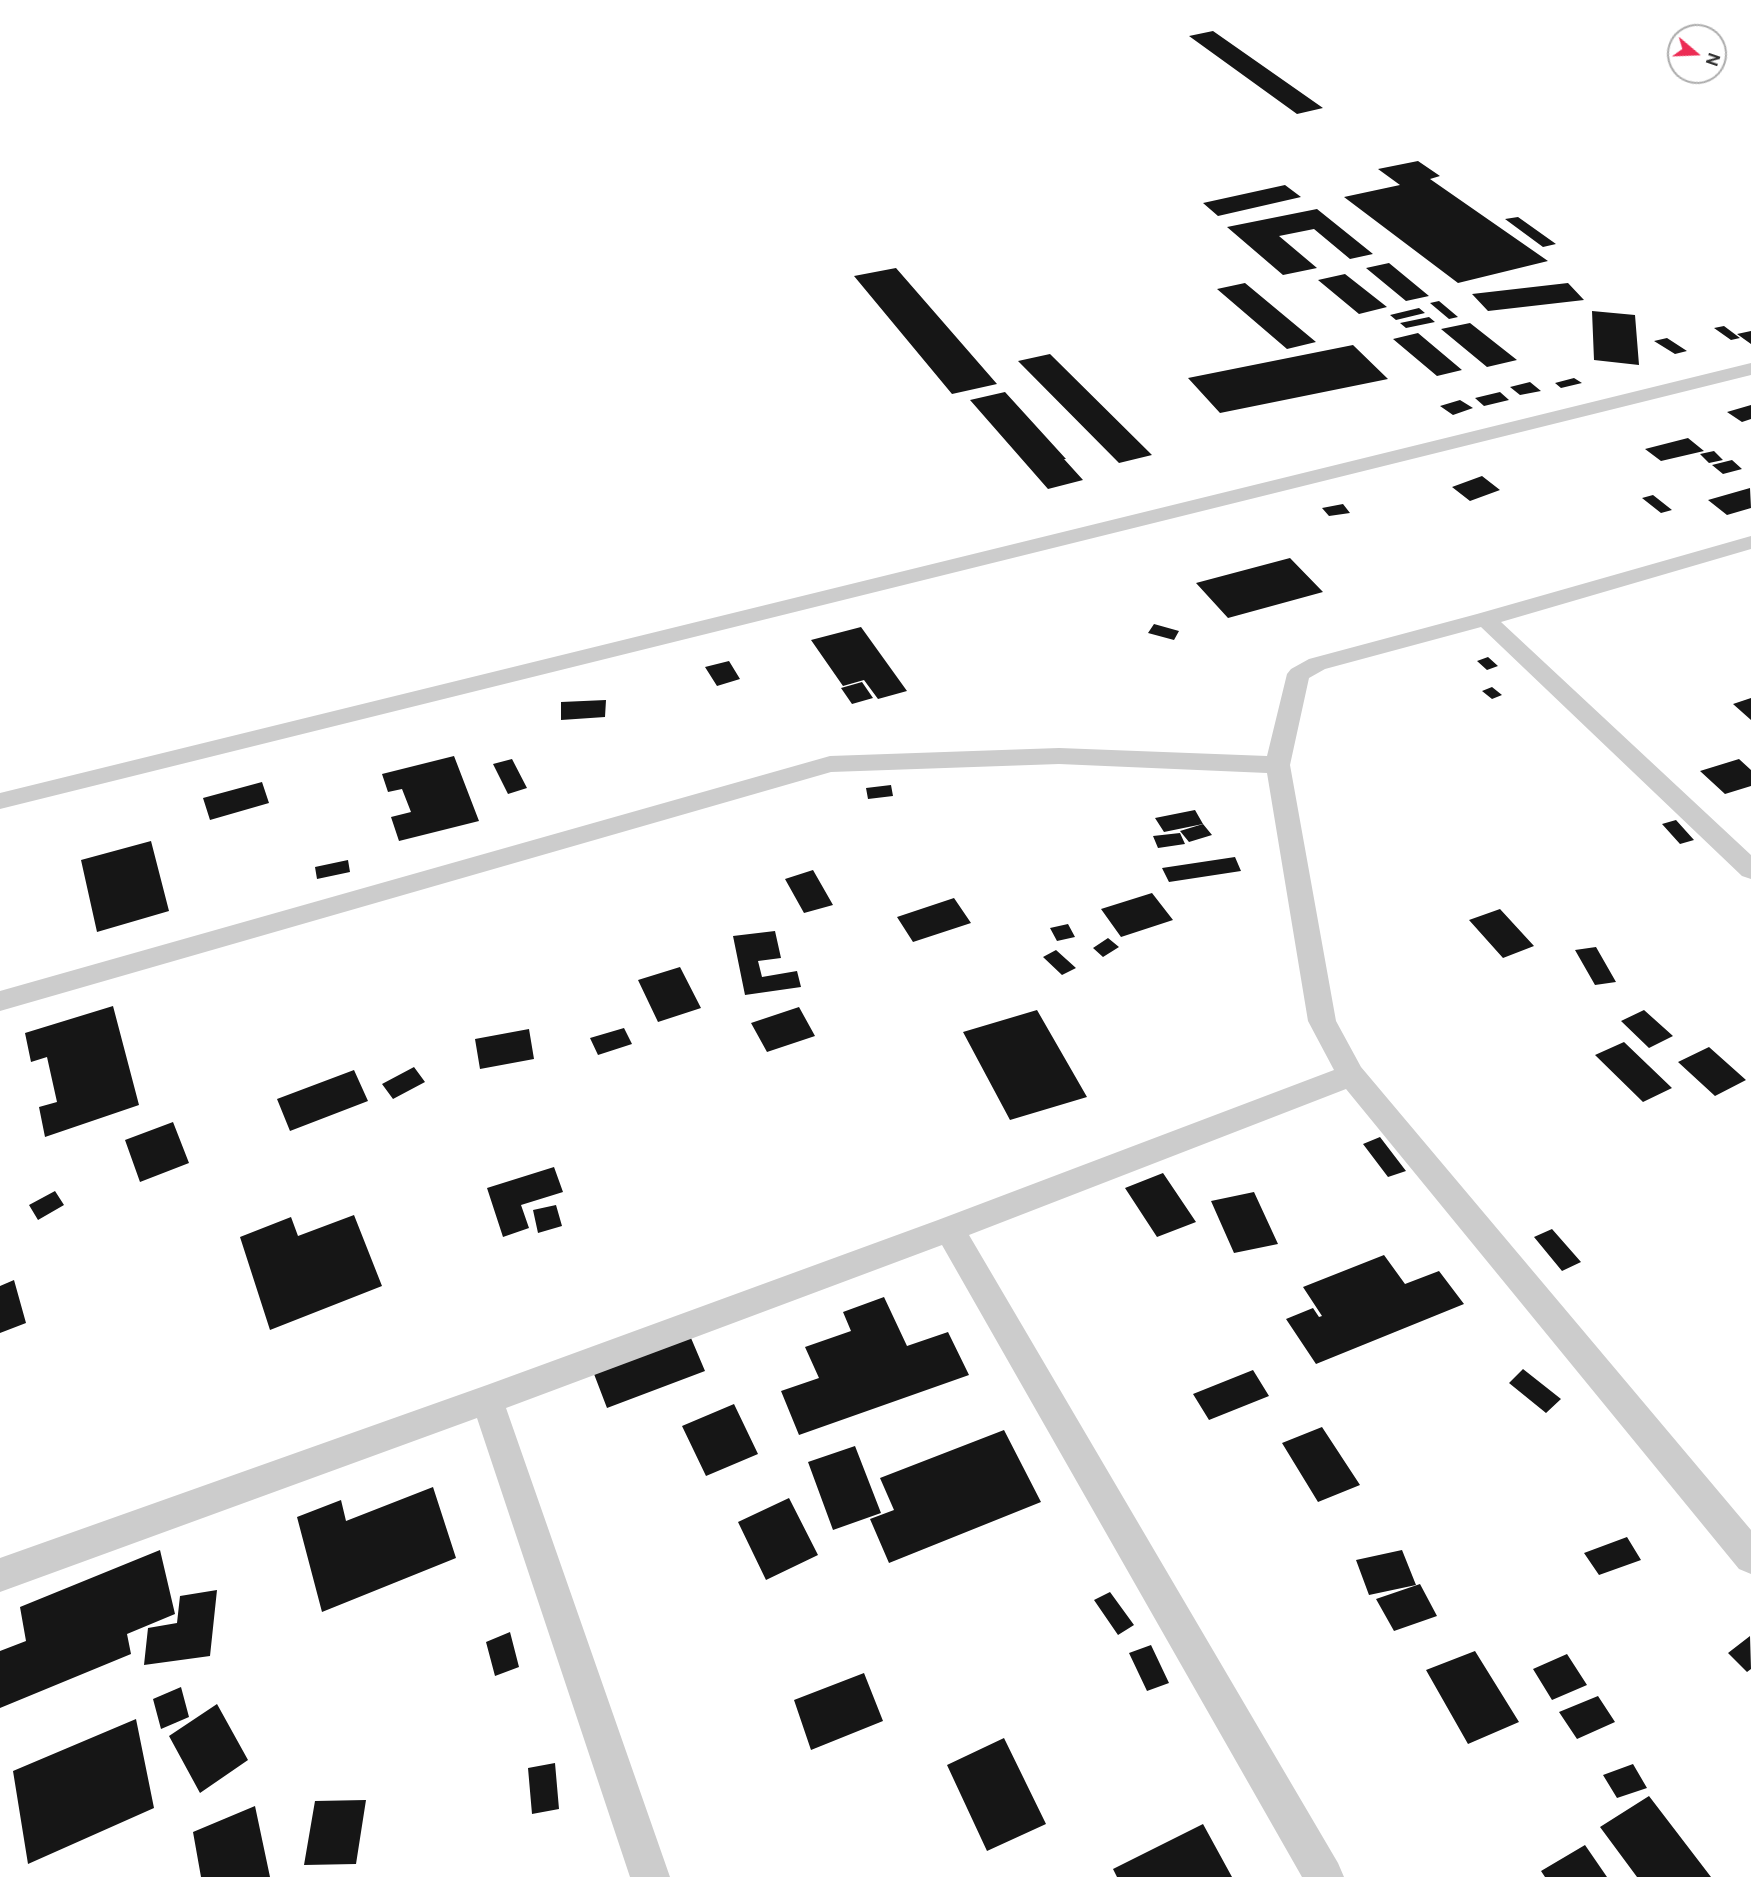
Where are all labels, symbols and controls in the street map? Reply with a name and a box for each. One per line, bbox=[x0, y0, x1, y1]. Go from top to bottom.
north arrow bbox=[1667, 24, 1727, 84]
text: N bbox=[1702, 50, 1724, 68]

